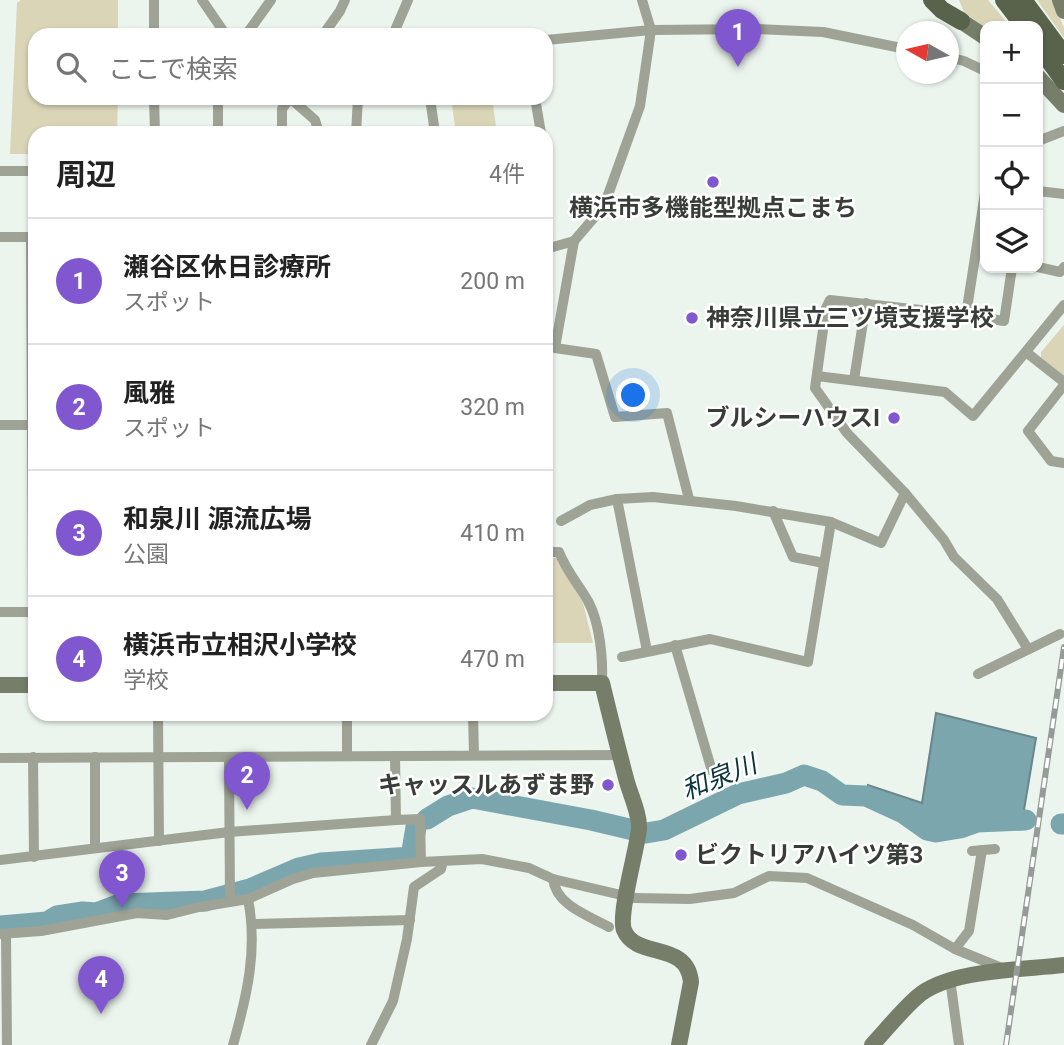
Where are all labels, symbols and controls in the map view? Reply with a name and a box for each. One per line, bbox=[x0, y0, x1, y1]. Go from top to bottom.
pin: 1 bbox=[715, 9, 761, 67]
north arrow bbox=[896, 21, 959, 84]
map controls bbox=[980, 21, 1043, 273]
button: + bbox=[980, 21, 1043, 84]
search box bbox=[28, 28, 553, 105]
icon: search bbox=[52, 48, 90, 86]
text: ここで検索 bbox=[108, 54, 238, 84]
button: − bbox=[980, 84, 1043, 147]
button: locate bbox=[980, 147, 1043, 210]
text: 周辺 bbox=[56, 157, 116, 192]
text: 4件 bbox=[489, 161, 525, 188]
marker: 横浜市多機能型拠点こまち bbox=[705, 174, 721, 190]
place label: 横浜市多機能型拠点こまち bbox=[569, 194, 857, 222]
button: layers bbox=[980, 210, 1043, 273]
text: 瀬谷区休日診療所 bbox=[123, 252, 331, 282]
text: 1 bbox=[72, 268, 86, 295]
text: 200 m bbox=[460, 268, 525, 295]
text: スポット bbox=[123, 289, 215, 316]
place label: 神奈川県立三ツ境支援学校 bbox=[706, 304, 994, 332]
marker: 神奈川県立三ツ境支援学校 bbox=[684, 310, 700, 326]
text: 風雅 bbox=[123, 378, 175, 408]
your location bbox=[616, 378, 650, 412]
text: 2 bbox=[72, 394, 86, 421]
text: 320 m bbox=[460, 394, 525, 421]
place label: ブルシーハウスI bbox=[705, 404, 880, 432]
marker: ブルシーハウスI bbox=[886, 410, 902, 426]
text: スポット bbox=[123, 415, 215, 442]
text: 和泉川 源流広場 bbox=[123, 504, 311, 534]
text: 3 bbox=[72, 520, 86, 547]
text: 410 m bbox=[460, 520, 525, 547]
text: 公園 bbox=[123, 541, 169, 568]
text: 横浜市立相沢小学校 bbox=[123, 630, 357, 660]
text: 4 bbox=[72, 646, 86, 673]
text: 470 m bbox=[460, 646, 525, 673]
text: 学校 bbox=[123, 667, 169, 694]
water label: 和泉川 bbox=[677, 747, 764, 806]
pin: 2 bbox=[224, 752, 270, 810]
place label: キャッスルあずま野 bbox=[378, 771, 594, 799]
marker: キャッスルあずま野 bbox=[600, 777, 616, 793]
place label: ビクトリアハイツ第3 bbox=[695, 841, 923, 869]
marker: ビクトリアハイツ第3 bbox=[673, 847, 689, 863]
pin: 3 bbox=[99, 850, 145, 908]
pin: 4 bbox=[78, 956, 124, 1014]

